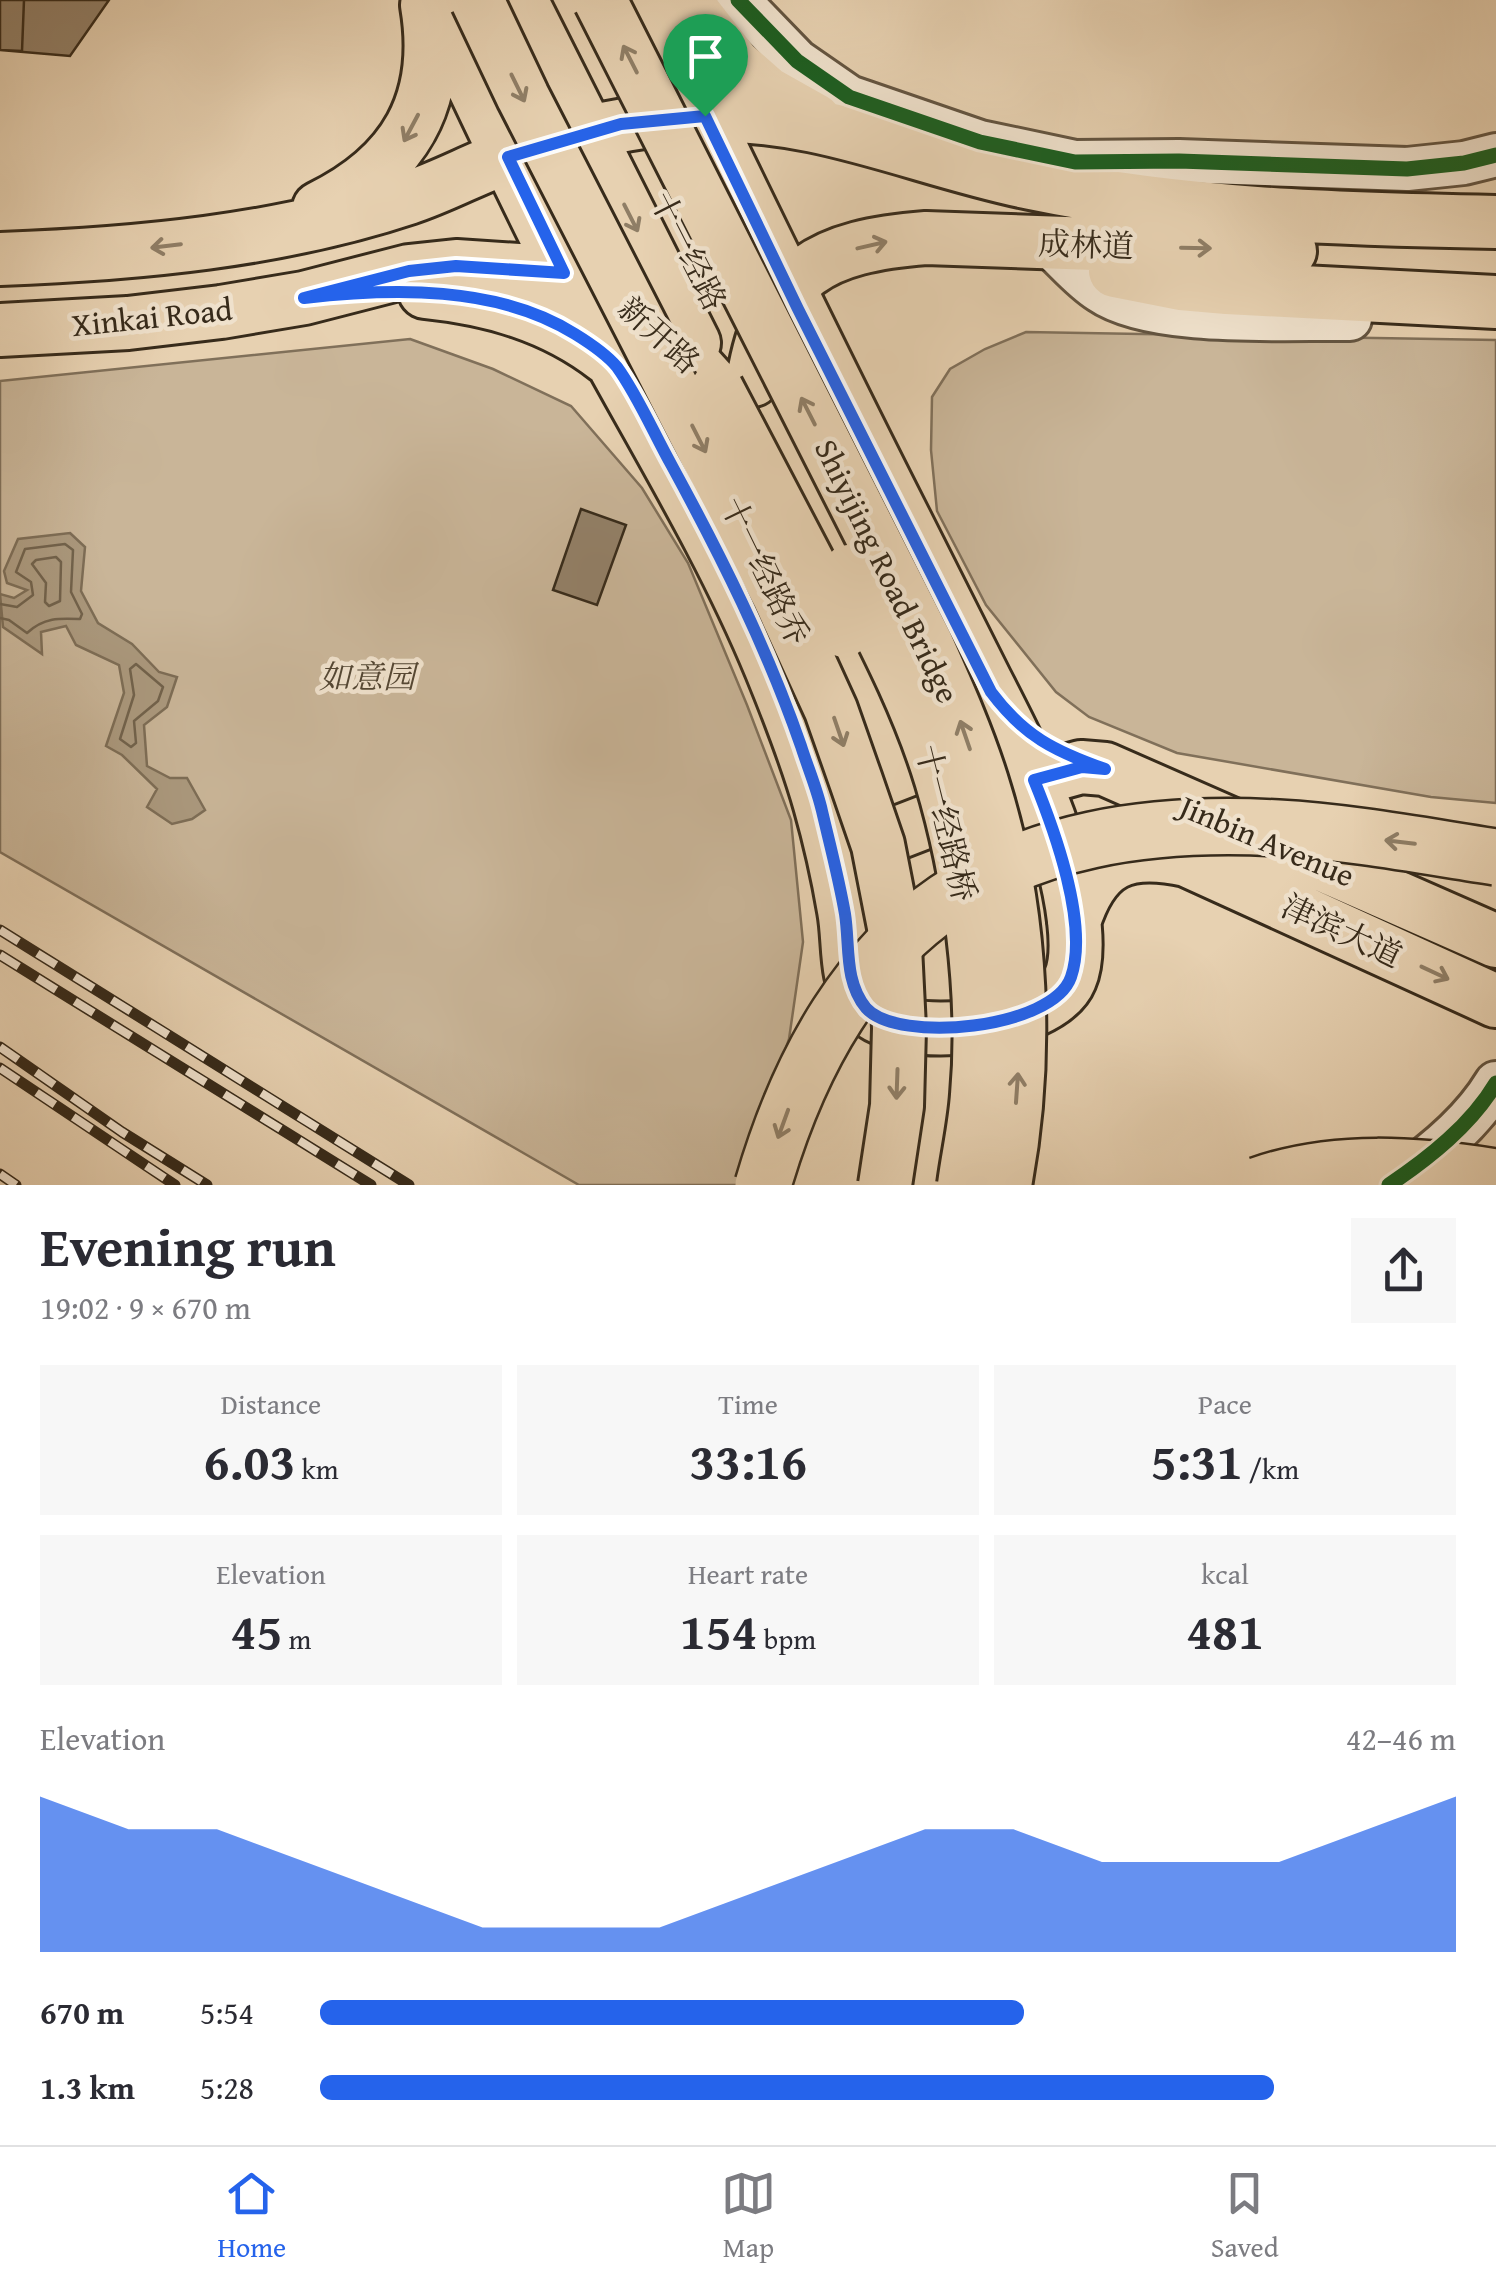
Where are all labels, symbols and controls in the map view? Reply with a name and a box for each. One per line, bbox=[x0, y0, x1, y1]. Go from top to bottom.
pin bbox=[663, 14, 748, 117]
icon: arrive bbox=[678, 29, 733, 84]
one-way arrow bbox=[620, 45, 639, 74]
one-way arrow bbox=[510, 72, 529, 102]
one-way arrow bbox=[401, 113, 420, 143]
street label: 十一经路 bbox=[638, 183, 738, 318]
one-way arrow bbox=[622, 203, 641, 232]
street label: 成林道 bbox=[1037, 219, 1135, 270]
one-way arrow bbox=[855, 235, 887, 253]
one-way arrow bbox=[151, 237, 183, 255]
one-way arrow bbox=[1180, 238, 1212, 257]
street label: Xinkai Road bbox=[69, 285, 235, 348]
street label: 新开路 bbox=[608, 285, 711, 384]
one-way arrow bbox=[798, 397, 817, 427]
one-way arrow bbox=[690, 424, 709, 454]
street label: Shiyijing Road Bridge bbox=[803, 431, 972, 711]
street label: 十一经路乔 bbox=[709, 489, 822, 653]
park label: 如意园 bbox=[319, 653, 420, 700]
one-way arrow bbox=[831, 716, 849, 747]
one-way arrow bbox=[955, 719, 973, 751]
street label: 十一经路桥 bbox=[904, 740, 989, 906]
street label: Jinbin Avenue bbox=[1169, 781, 1362, 898]
one-way arrow bbox=[1384, 833, 1416, 851]
street label: 津滨大道 bbox=[1274, 882, 1410, 979]
one-way arrow bbox=[1419, 965, 1450, 983]
one-way arrow bbox=[888, 1068, 907, 1100]
one-way arrow bbox=[1008, 1073, 1027, 1105]
one-way arrow bbox=[773, 1107, 791, 1138]
text: Evening run bbox=[40, 1206, 336, 1286]
button: share bbox=[1351, 1218, 1456, 1323]
text: 19:02 · 9 × 670 m bbox=[40, 1284, 251, 1331]
text: Distance bbox=[221, 1383, 321, 1424]
text: Time bbox=[718, 1383, 778, 1424]
text: Pace bbox=[1198, 1383, 1252, 1424]
text: 6.03 bbox=[203, 1424, 295, 1497]
text: 33:16 bbox=[689, 1424, 807, 1497]
text: 5:31 bbox=[1151, 1424, 1243, 1497]
text: km bbox=[295, 1448, 339, 1489]
text: /km bbox=[1243, 1448, 1299, 1489]
text: Elevation bbox=[216, 1553, 326, 1594]
text: Heart rate bbox=[688, 1553, 808, 1594]
text: kcal bbox=[1201, 1553, 1249, 1594]
text: 45 bbox=[231, 1594, 282, 1667]
text: 154 bbox=[680, 1594, 758, 1667]
text: 481 bbox=[1186, 1594, 1264, 1667]
text: m bbox=[282, 1618, 311, 1659]
text: bpm bbox=[758, 1618, 816, 1659]
text: Elevation bbox=[40, 1715, 165, 1762]
text: 42–46 m bbox=[1346, 1715, 1456, 1762]
text: 670 m bbox=[40, 1989, 124, 2036]
text: 5:54 bbox=[200, 1989, 254, 2036]
text: 1.3 km bbox=[40, 2064, 135, 2111]
text: 5:28 bbox=[200, 2064, 254, 2111]
tab: Home bbox=[217, 2166, 286, 2267]
tab: Map bbox=[721, 2166, 776, 2267]
tab: Saved bbox=[1211, 2166, 1279, 2267]

